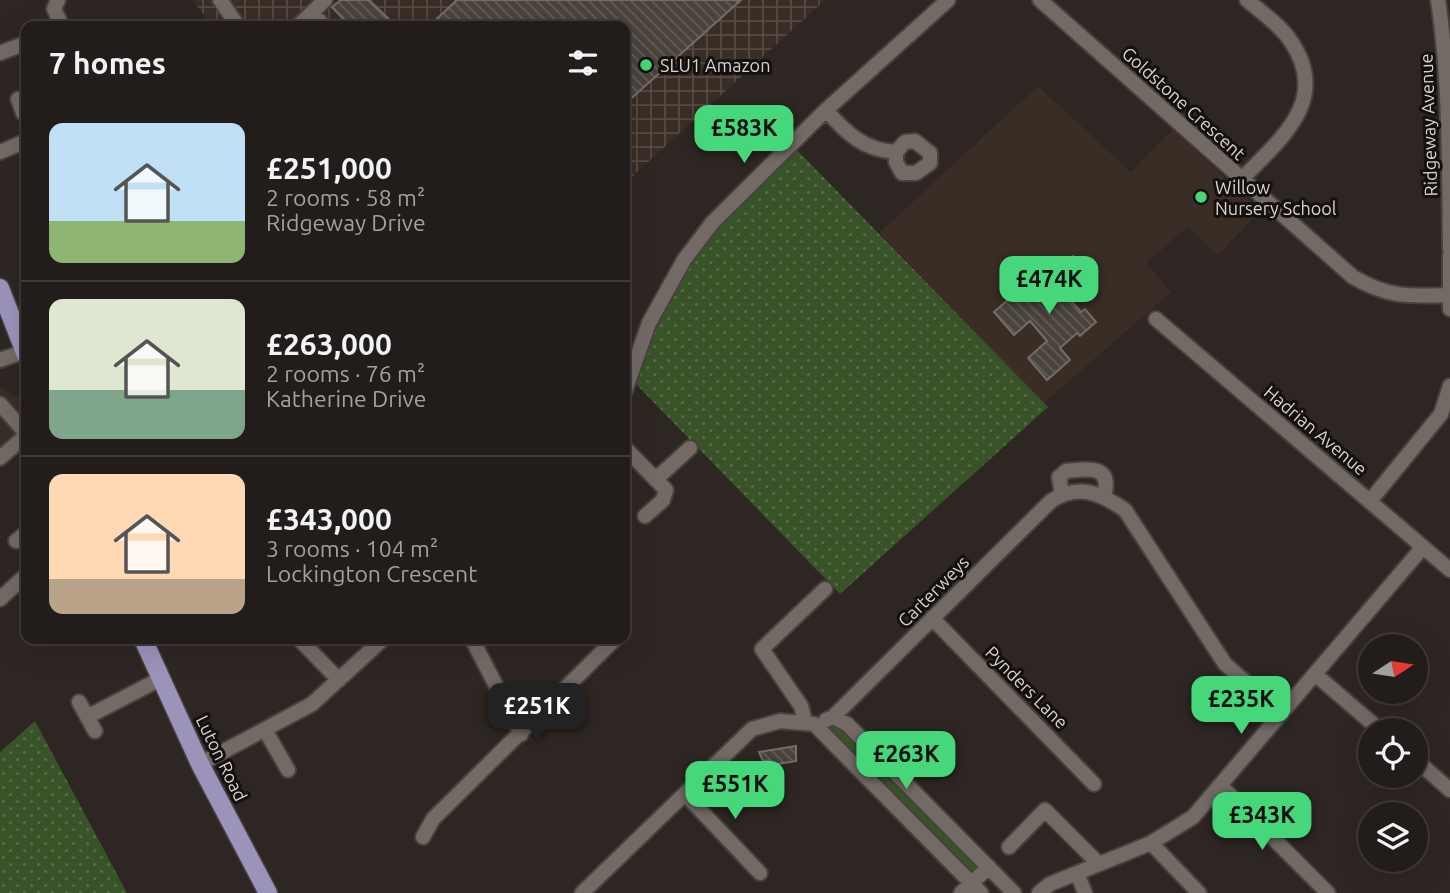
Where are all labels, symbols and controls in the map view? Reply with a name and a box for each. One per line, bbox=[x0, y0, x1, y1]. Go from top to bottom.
street label: Goldstone Crescent bbox=[1118, 42, 1250, 164]
icon: filters bbox=[564, 44, 602, 82]
text: 7 homes bbox=[49, 46, 166, 80]
street label: Ridgeway Avenue bbox=[1416, 53, 1440, 197]
place label: SLU1 Amazon bbox=[660, 55, 770, 75]
marker: SLU1 Amazon bbox=[638, 57, 654, 73]
pin: £583K bbox=[695, 106, 793, 165]
text: £583K bbox=[710, 115, 778, 140]
icon: home bbox=[105, 151, 189, 235]
text: £251,000 bbox=[266, 151, 392, 185]
place label: Willow Nursery School bbox=[1215, 177, 1337, 218]
text: 2 rooms · 58 m² bbox=[266, 185, 425, 210]
marker: Willow Nursery School bbox=[1193, 189, 1209, 205]
text: Ridgeway Drive bbox=[266, 210, 426, 235]
pin: £474K bbox=[1000, 256, 1098, 316]
text: £474K bbox=[1015, 266, 1083, 291]
icon: home bbox=[105, 327, 189, 411]
text: £263,000 bbox=[266, 327, 392, 361]
text: 2 rooms · 76 m² bbox=[266, 361, 425, 386]
street label: Hadrian Avenue bbox=[1261, 381, 1371, 479]
text: Katherine Drive bbox=[266, 386, 426, 411]
icon: home bbox=[105, 502, 189, 586]
text: £343,000 bbox=[266, 502, 392, 536]
text: 3 rooms · 104 m² bbox=[266, 536, 438, 561]
street label: Carterweys bbox=[894, 551, 973, 630]
text: Lockington Crescent bbox=[266, 561, 477, 586]
north arrow bbox=[1358, 634, 1428, 704]
map controls bbox=[1358, 634, 1428, 872]
street label: Pynders Lane bbox=[982, 642, 1072, 732]
pin: £235K bbox=[1192, 676, 1290, 736]
pin: £251K bbox=[488, 684, 586, 743]
text: £235K bbox=[1207, 686, 1275, 711]
text: £251K bbox=[503, 693, 571, 718]
street label: Luton Road bbox=[193, 712, 251, 804]
button: locate bbox=[1358, 718, 1428, 788]
pin: £263K bbox=[857, 732, 955, 791]
text: £263K bbox=[872, 741, 940, 766]
pin: £551K bbox=[686, 762, 784, 821]
text: £551K bbox=[701, 771, 769, 796]
pin: £343K bbox=[1213, 792, 1311, 852]
text: £343K bbox=[1228, 802, 1296, 827]
button: layers bbox=[1358, 802, 1428, 872]

